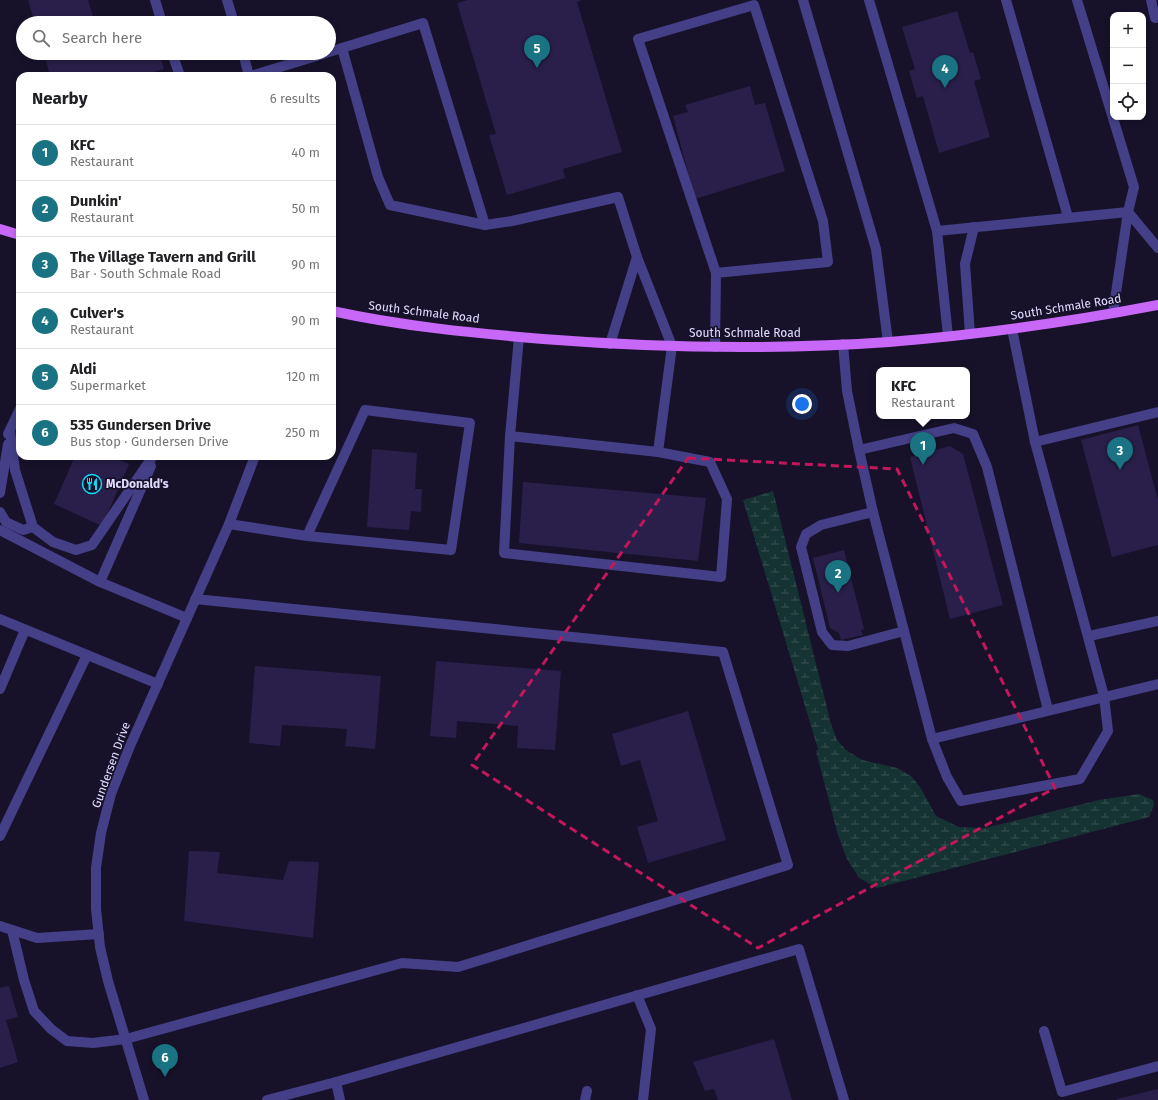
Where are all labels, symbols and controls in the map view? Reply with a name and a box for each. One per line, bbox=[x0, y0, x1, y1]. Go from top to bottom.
map controls bbox=[1110, 12, 1146, 120]
button: + bbox=[1110, 12, 1146, 48]
search box bbox=[16, 16, 336, 60]
icon: search bbox=[30, 27, 52, 49]
text: Search here bbox=[62, 29, 142, 47]
pin: 5 bbox=[524, 35, 550, 68]
button: − bbox=[1110, 48, 1146, 84]
pin: 4 bbox=[932, 55, 958, 88]
button: locate bbox=[1110, 84, 1146, 120]
text: Nearby bbox=[32, 88, 87, 109]
text: 6 results bbox=[270, 91, 320, 106]
text: KFC bbox=[70, 136, 95, 154]
text: 1 bbox=[42, 145, 48, 160]
text: 40 m bbox=[291, 145, 320, 160]
text: Restaurant bbox=[70, 154, 134, 169]
text: Dunkin' bbox=[70, 192, 122, 210]
text: 2 bbox=[42, 201, 48, 216]
text: 50 m bbox=[292, 201, 320, 216]
text: Restaurant bbox=[70, 210, 134, 225]
text: The Village Tavern and Grill bbox=[70, 248, 256, 266]
text: 3 bbox=[42, 257, 48, 272]
text: 90 m bbox=[291, 257, 320, 272]
text: Bar · South Schmale Road bbox=[70, 266, 221, 281]
street label: South Schmale Road bbox=[1010, 291, 1122, 323]
street label: South Schmale Road bbox=[368, 298, 480, 326]
text: Culver's bbox=[70, 304, 124, 322]
text: 4 bbox=[41, 313, 49, 328]
text: 90 m bbox=[291, 313, 320, 328]
text: Restaurant bbox=[70, 322, 134, 337]
street label: South Schmale Road bbox=[689, 326, 801, 340]
text: Aldi bbox=[70, 360, 96, 378]
popup bbox=[876, 367, 970, 419]
text: 5 bbox=[42, 369, 48, 384]
text: 120 m bbox=[286, 369, 320, 384]
text: KFC bbox=[891, 377, 916, 395]
text: Supermarket bbox=[70, 378, 146, 393]
your location bbox=[792, 394, 812, 414]
text: Restaurant bbox=[891, 395, 955, 410]
text: 535 Gundersen Drive bbox=[70, 416, 211, 434]
text: 6 bbox=[41, 425, 49, 440]
text: 250 m bbox=[285, 425, 320, 440]
pin: 1 bbox=[910, 432, 936, 465]
text: Bus stop · Gundersen Drive bbox=[70, 434, 229, 449]
pin: 3 bbox=[1107, 437, 1133, 470]
restaurant icon: McDonald's bbox=[81, 473, 103, 495]
place label: McDonald's bbox=[106, 477, 169, 491]
pin: 2 bbox=[825, 560, 851, 593]
street label: Gundersen Drive bbox=[89, 720, 133, 810]
pin: 6 bbox=[152, 1044, 178, 1077]

